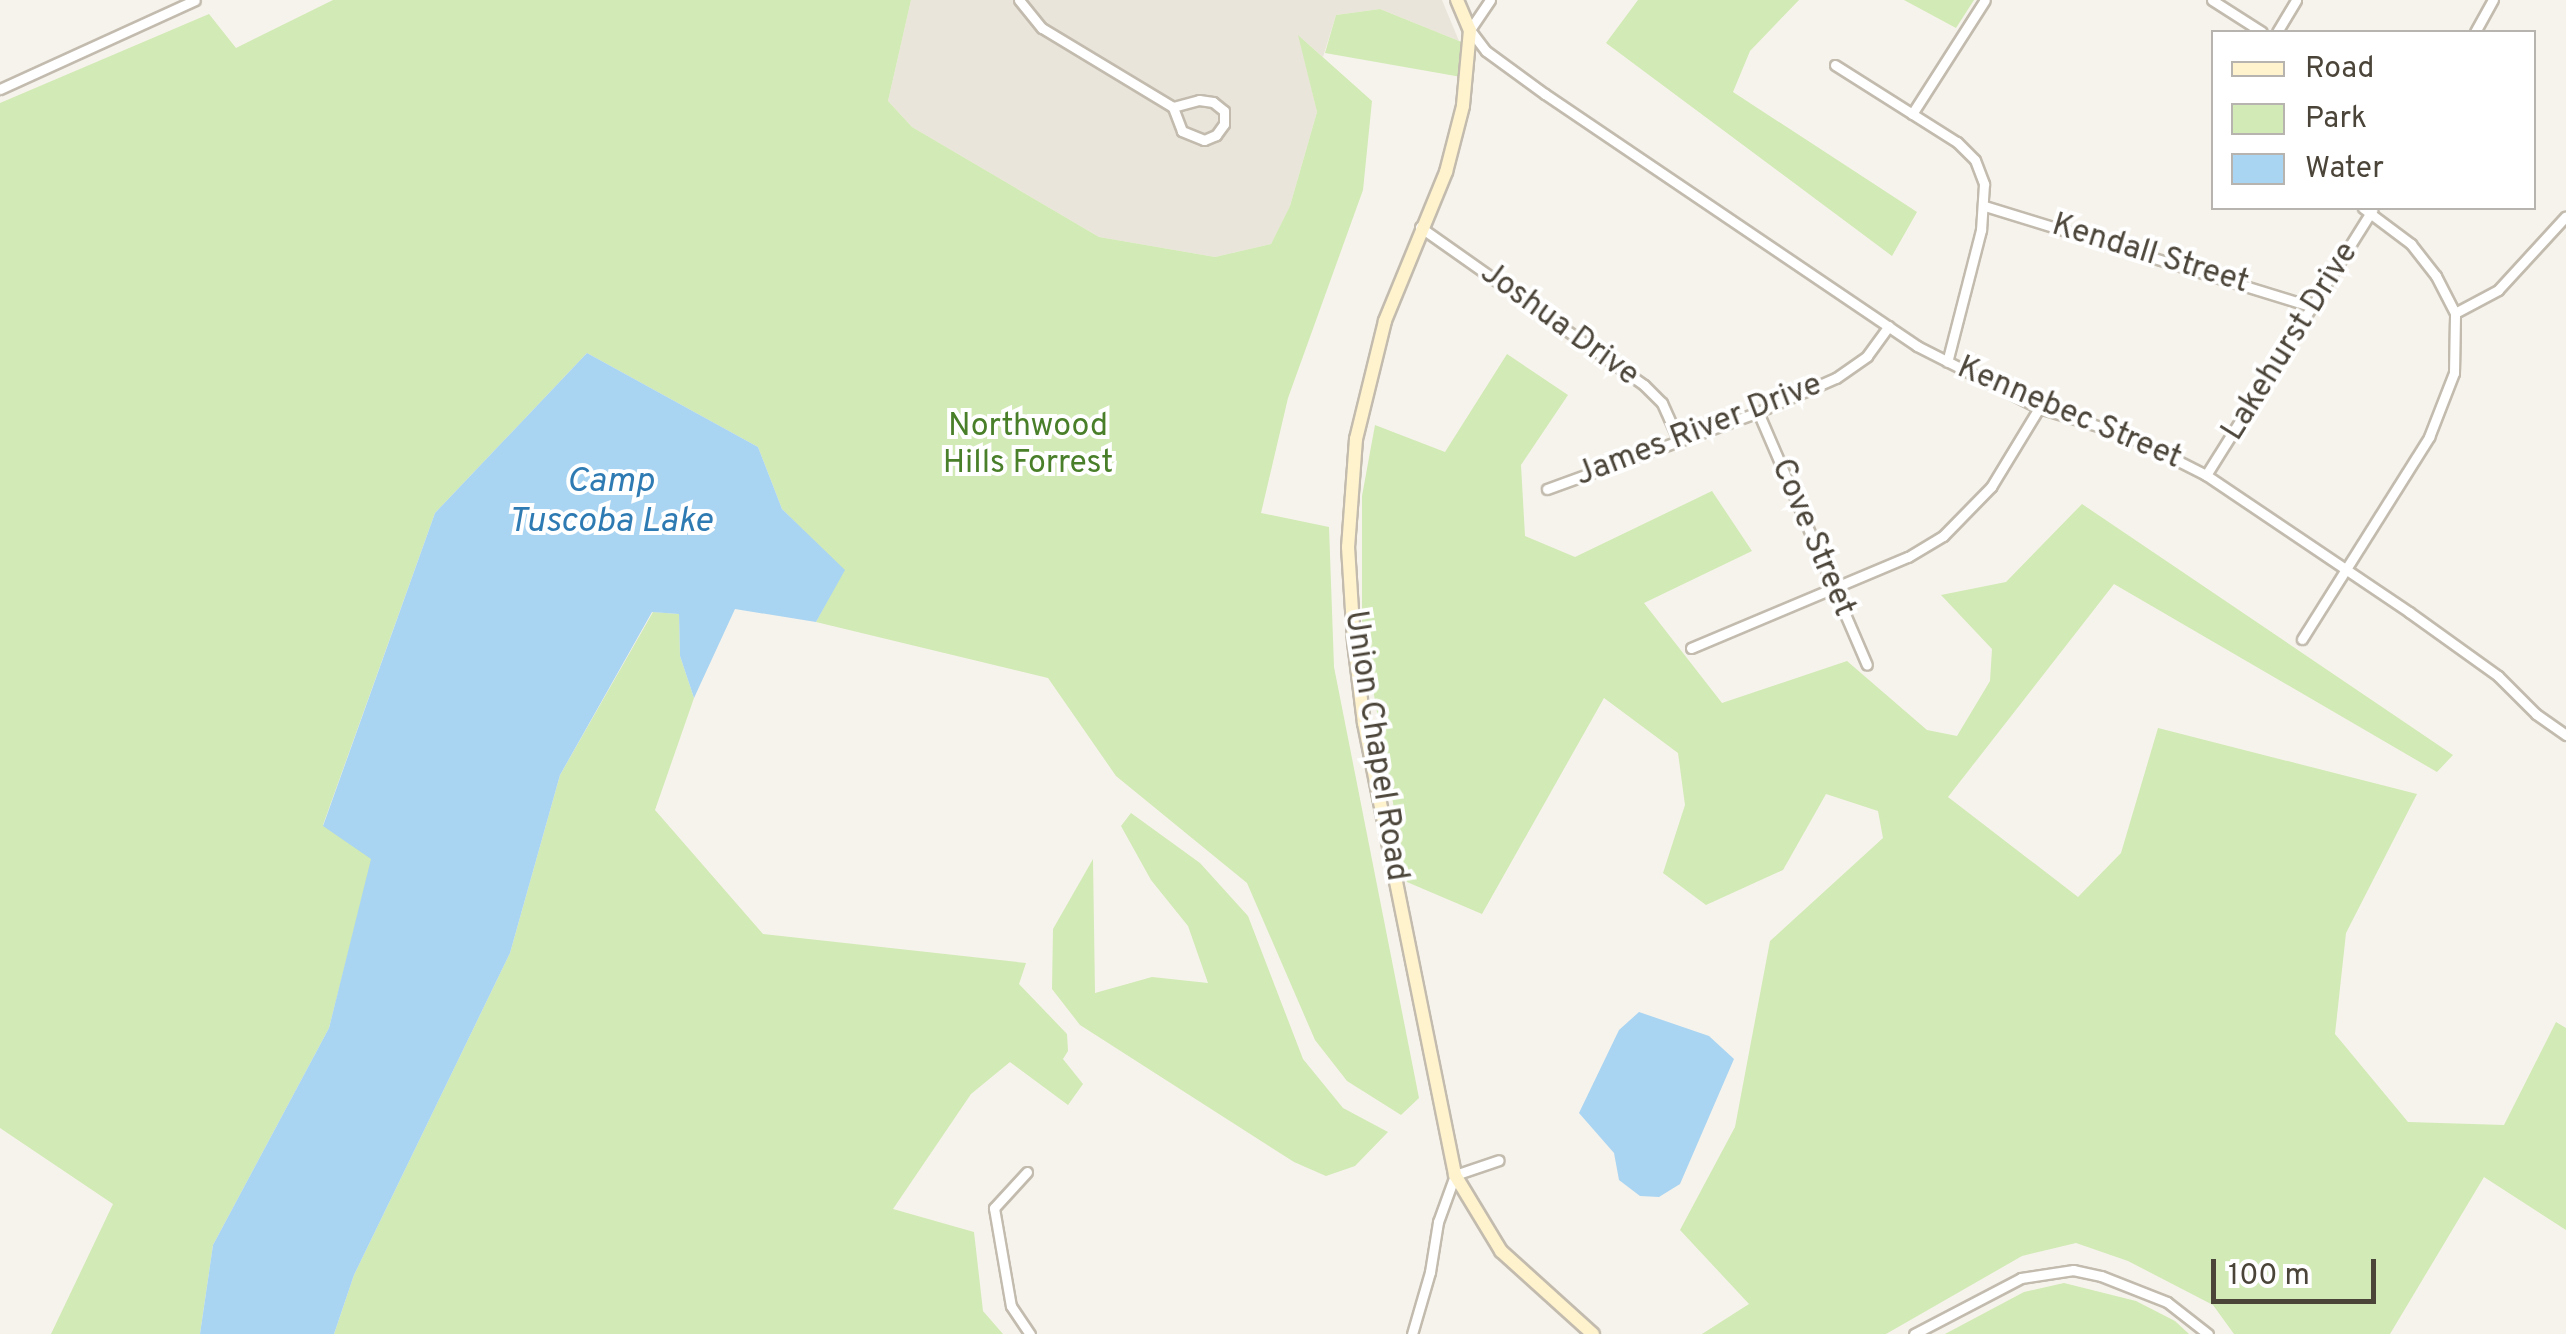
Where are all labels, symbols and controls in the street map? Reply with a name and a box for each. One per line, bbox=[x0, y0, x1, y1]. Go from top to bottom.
legend bbox=[2211, 30, 2536, 210]
text: Road bbox=[2305, 51, 2374, 88]
text: Park bbox=[2305, 101, 2367, 138]
text: Water bbox=[2305, 151, 2384, 188]
street label: Kendall Street bbox=[2047, 207, 2253, 303]
street label: Lakehurst Drive bbox=[2215, 236, 2367, 448]
street label: Joshua Drive bbox=[1472, 255, 1646, 395]
street label: Kennebec Street bbox=[1951, 349, 2187, 479]
street label: James River Drive bbox=[1570, 366, 1828, 496]
park label: Northwood Hills Forrest bbox=[943, 409, 1113, 484]
street label: Cove Street bbox=[1762, 453, 1862, 623]
water label: Camp Tuscoba Lake bbox=[508, 461, 712, 543]
street label: Union Chapel Road bbox=[1335, 608, 1415, 884]
scale bar bbox=[2216, 1239, 2381, 1301]
text: 100 m bbox=[2228, 1258, 2310, 1295]

